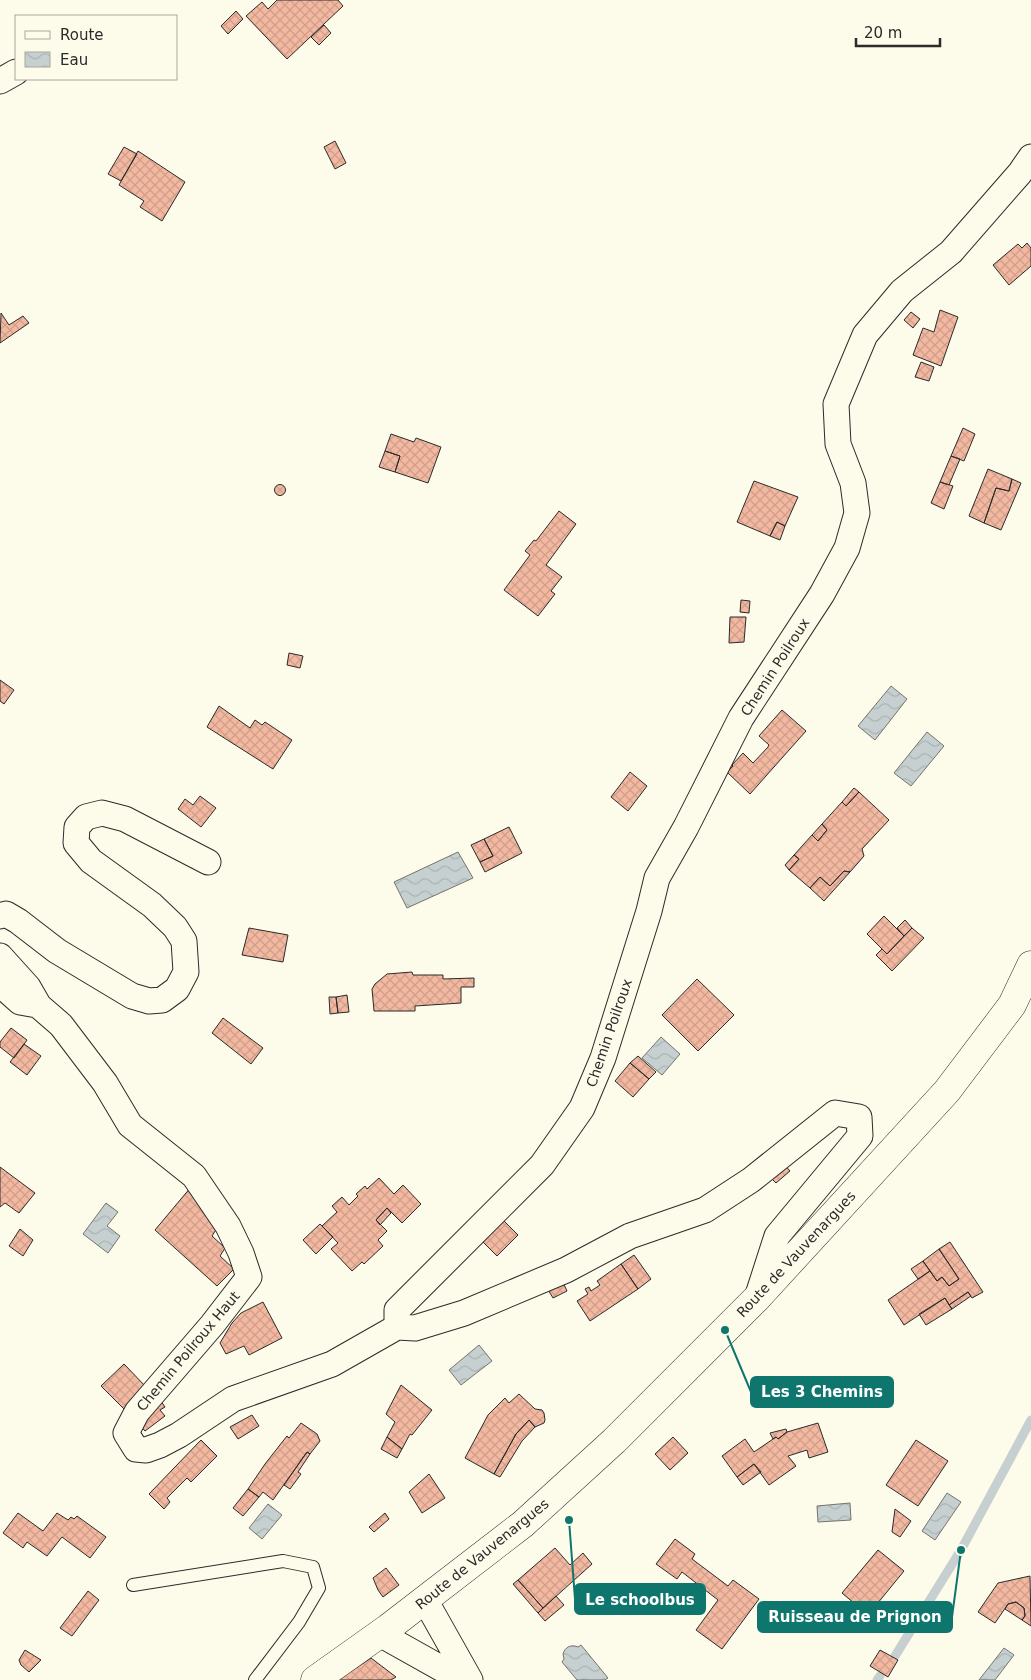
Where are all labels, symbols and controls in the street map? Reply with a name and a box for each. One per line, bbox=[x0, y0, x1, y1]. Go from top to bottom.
legend bbox=[15, 15, 178, 80]
scale bar bbox=[856, 15, 940, 47]
text: 20 m bbox=[864, 24, 902, 42]
text: Route bbox=[60, 26, 104, 44]
text: Eau bbox=[60, 51, 88, 69]
street label: Chemin Poilroux bbox=[737, 615, 813, 719]
street label: Chemin Poilroux bbox=[583, 977, 635, 1089]
street label: Route de Vauvenargues bbox=[733, 1188, 859, 1320]
street label: Chemin Poilroux Haut bbox=[133, 1287, 243, 1414]
callout: Les 3 Chemins bbox=[751, 1377, 893, 1407]
text: Les 3 Chemins bbox=[761, 1383, 883, 1401]
street label: Route de Vauvenargues bbox=[412, 1495, 552, 1613]
callout: Le schoolbus bbox=[575, 1584, 705, 1614]
text: Le schoolbus bbox=[585, 1591, 695, 1609]
callout: Ruisseau de Prignon bbox=[758, 1602, 952, 1632]
text: Ruisseau de Prignon bbox=[768, 1608, 942, 1626]

